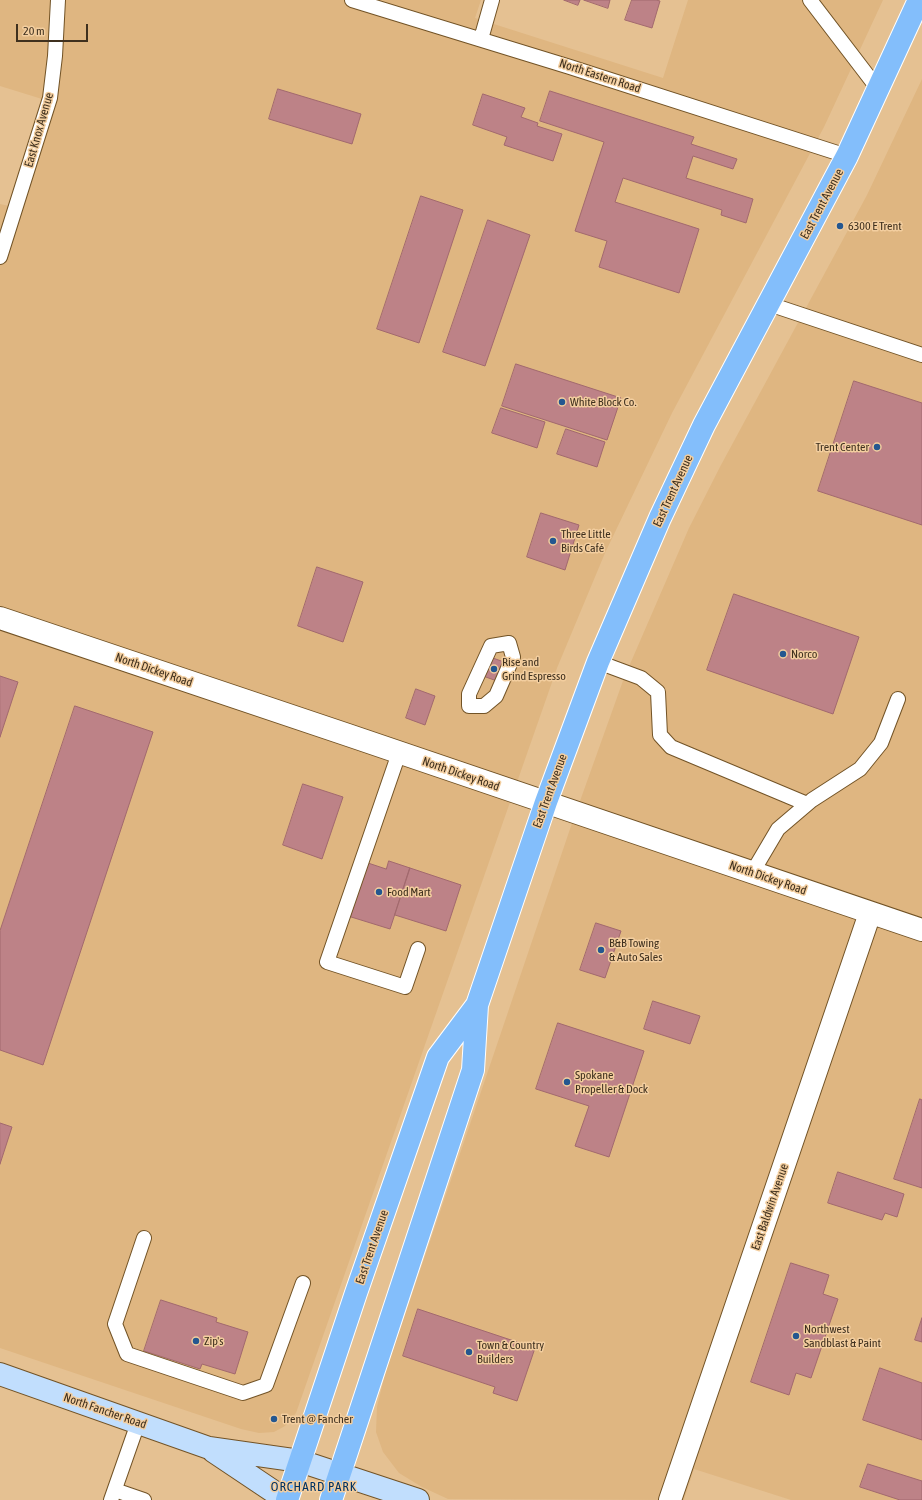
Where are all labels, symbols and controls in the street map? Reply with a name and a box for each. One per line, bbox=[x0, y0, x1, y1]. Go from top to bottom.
scale bar bbox=[18, 16, 90, 42]
text: 20 m bbox=[23, 24, 45, 38]
street label: North Eastern Road bbox=[558, 56, 642, 96]
street label: East Knox Avenue bbox=[21, 91, 57, 169]
street label: East Trent Avenue bbox=[797, 166, 847, 242]
place label: 6300 E Trent bbox=[848, 219, 902, 233]
marker: 6300 E Trent bbox=[835, 221, 845, 231]
place label: White Block Co. bbox=[570, 395, 637, 409]
marker: White Block Co. bbox=[557, 397, 567, 407]
place label: Trent Center bbox=[816, 440, 869, 454]
marker: Trent Center bbox=[872, 442, 882, 452]
street label: East Trent Avenue bbox=[650, 453, 696, 529]
place label: Three Little Birds Café bbox=[561, 527, 611, 555]
marker: Three Little Birds Café bbox=[548, 536, 558, 546]
place label: Norco bbox=[791, 647, 817, 661]
marker: Norco bbox=[778, 649, 788, 659]
street label: North Dickey Road bbox=[113, 650, 195, 690]
place label: Rise and Grind Espresso bbox=[502, 655, 566, 683]
marker: Rise and Grind Espresso bbox=[489, 664, 499, 674]
street label: East Trent Avenue bbox=[530, 752, 570, 830]
street label: North Dickey Road bbox=[420, 754, 502, 794]
street label: North Dickey Road bbox=[727, 858, 809, 898]
place label: Food Mart bbox=[387, 885, 431, 899]
marker: Food Mart bbox=[374, 887, 384, 897]
place label: B&B Towing & Auto Sales bbox=[609, 936, 663, 964]
marker: B&B Towing & Auto Sales bbox=[596, 945, 606, 955]
place label: Spokane Propeller & Dock bbox=[575, 1068, 648, 1096]
marker: Spokane Propeller & Dock bbox=[562, 1077, 572, 1087]
street label: East Baldwin Avenue bbox=[748, 1162, 792, 1252]
street label: East Trent Avenue bbox=[353, 1208, 391, 1286]
place label: Northwest Sandblast & Paint bbox=[804, 1322, 881, 1350]
marker: Northwest Sandblast & Paint bbox=[791, 1331, 801, 1341]
place label: Zip's bbox=[204, 1334, 224, 1348]
marker: Zip's bbox=[191, 1336, 201, 1346]
place label: Town & Country Builders bbox=[477, 1338, 544, 1366]
marker: Town & Country Builders bbox=[464, 1347, 474, 1357]
street label: North Fancher Road bbox=[62, 1390, 148, 1432]
place label: Trent @ Fancher bbox=[282, 1412, 353, 1426]
marker: Trent @ Fancher bbox=[269, 1414, 279, 1424]
district label: ORCHARD PARK bbox=[271, 1479, 357, 1495]

